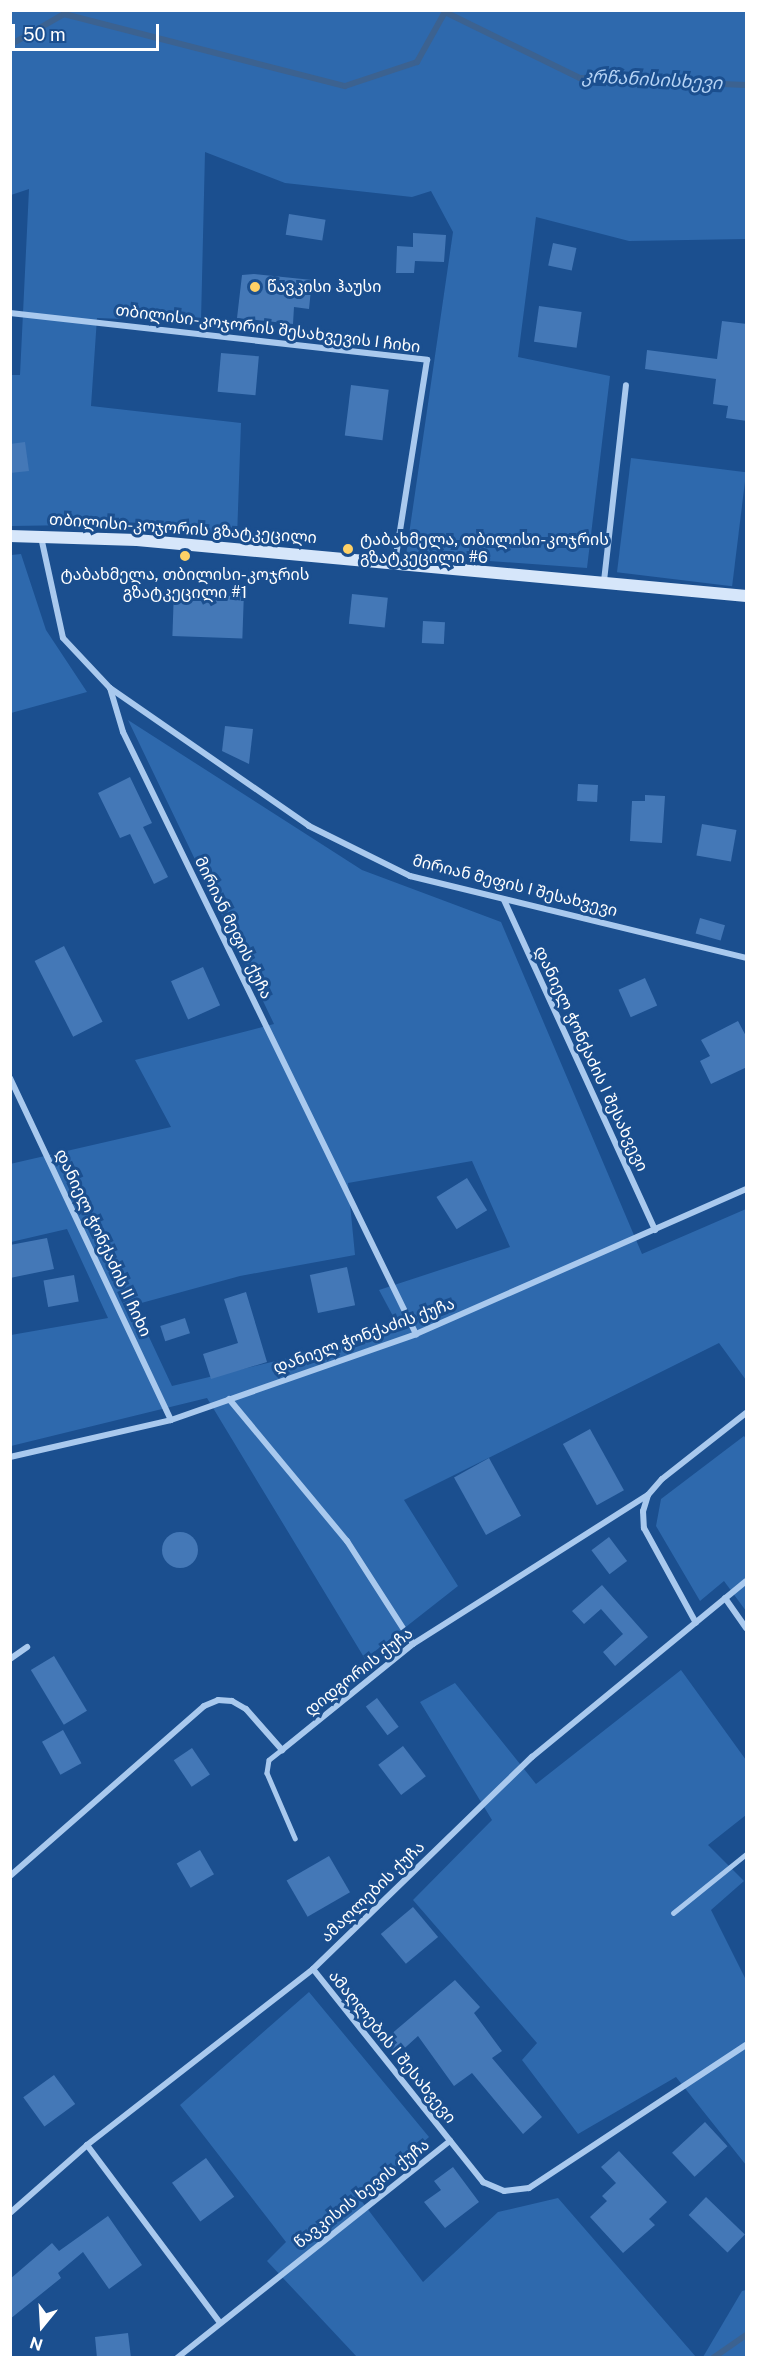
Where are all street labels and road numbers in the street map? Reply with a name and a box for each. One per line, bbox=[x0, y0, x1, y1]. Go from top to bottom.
street label: თბილისი-კოჯორის შესახვევის I ჩიხი bbox=[115, 301, 421, 357]
street label: თბილისი-კოჯორის გზატკეცილი bbox=[48, 510, 318, 548]
street label: მირიან მეფის I შესახვევი bbox=[411, 851, 619, 921]
street label: მირიან მეფის ქუჩა bbox=[190, 854, 276, 1002]
street label: დანიელ ჭონქაძის I შესახვევი bbox=[530, 943, 652, 1175]
street label: დანიელ ჭონქაძის II ჩიხი bbox=[51, 1146, 155, 1340]
street label: დანიელ ჭონქაძის ქუჩა bbox=[271, 1294, 457, 1378]
street label: დიდგორის ქუჩა bbox=[301, 1624, 417, 1720]
street label: ამაღლების ქუჩა bbox=[317, 1838, 429, 1946]
street label: ამაღლების I შესახვევი bbox=[324, 1967, 460, 2127]
street label: წავკისის ხევის ქუჩა bbox=[291, 2135, 433, 2253]

